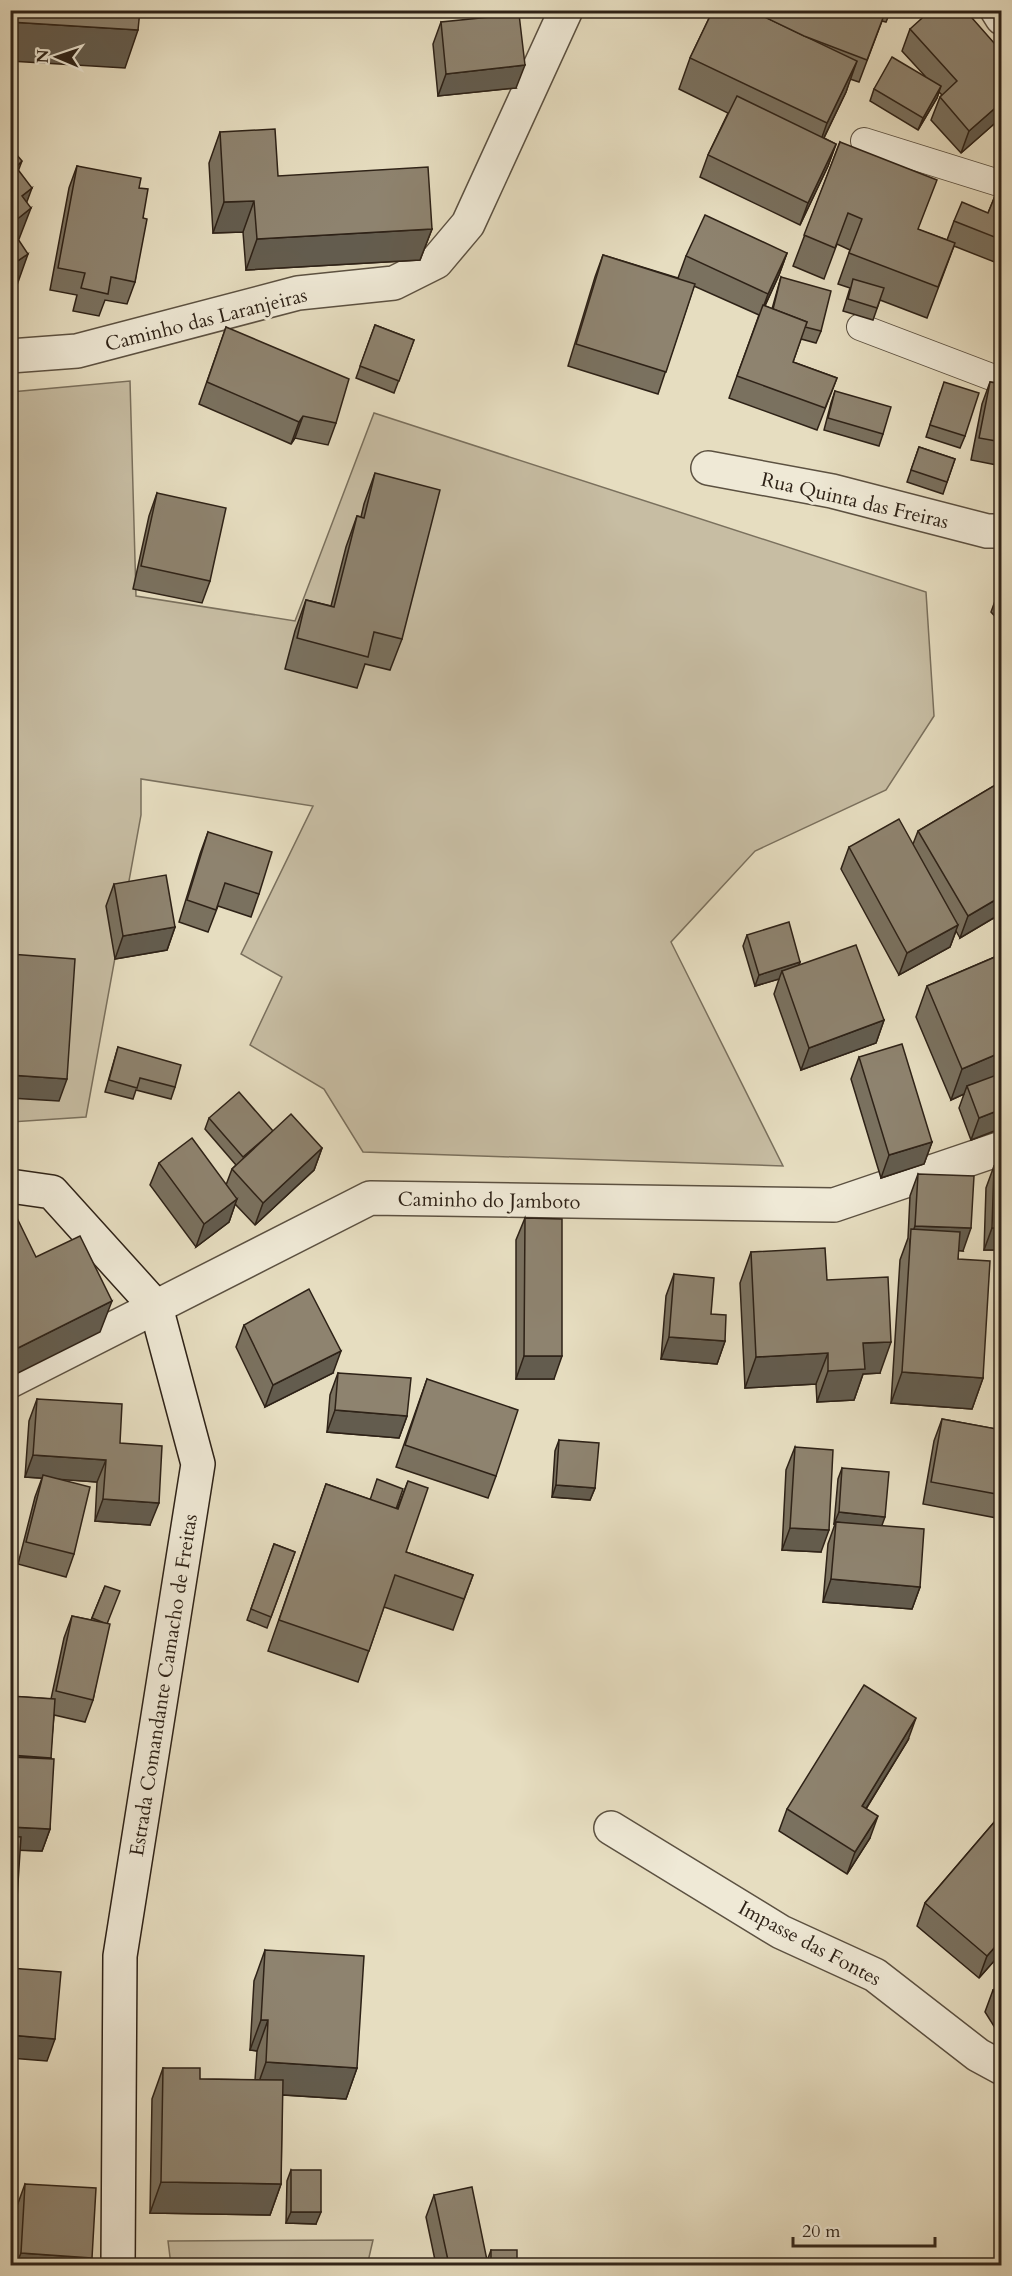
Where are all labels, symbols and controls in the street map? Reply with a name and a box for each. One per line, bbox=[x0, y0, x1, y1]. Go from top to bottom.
north arrow bbox=[27, 27, 87, 87]
text: N bbox=[32, 49, 54, 64]
street label: Caminho das Laranjeiras bbox=[102, 281, 310, 358]
street label: Rua Quinta das Freiras bbox=[758, 466, 951, 535]
street label: Caminho do Jamboto bbox=[397, 1185, 581, 1216]
street label: Estrada Comandante Camacho de Freitas bbox=[123, 1512, 204, 1858]
street label: Impasse das Fontes bbox=[734, 1894, 886, 1992]
scale bar bbox=[793, 2210, 936, 2248]
text: 20 m bbox=[802, 2219, 841, 2244]

